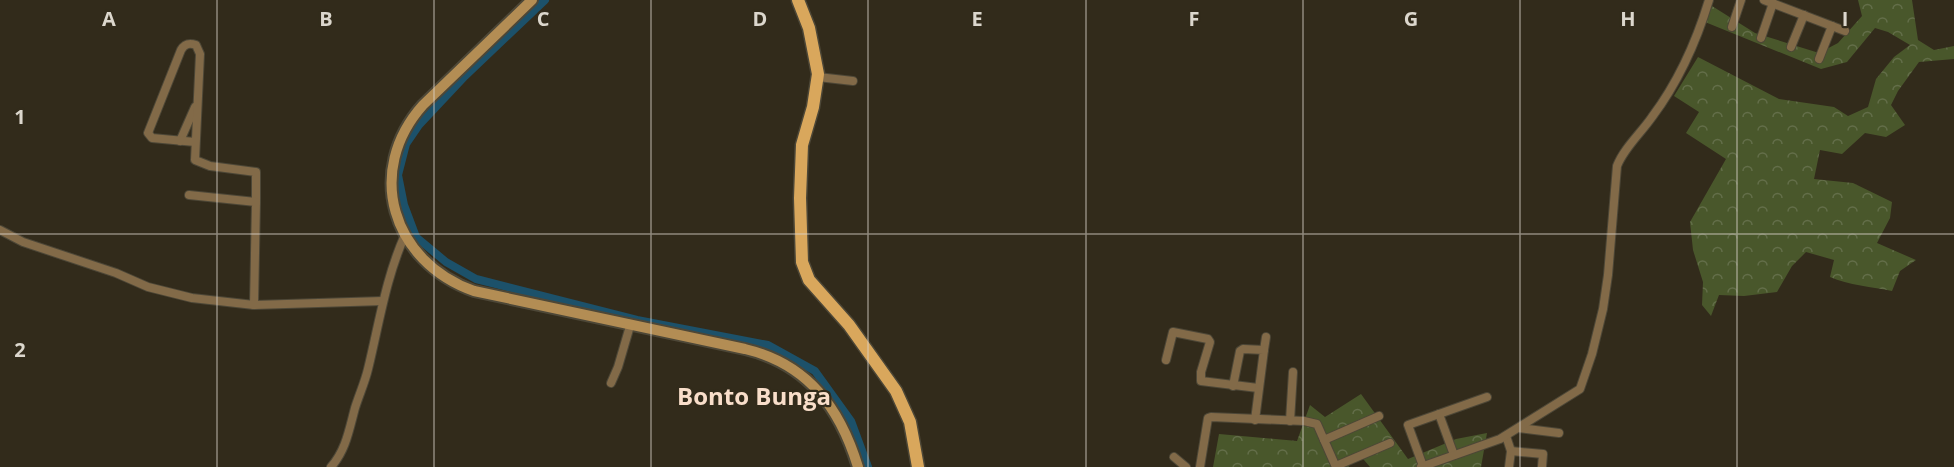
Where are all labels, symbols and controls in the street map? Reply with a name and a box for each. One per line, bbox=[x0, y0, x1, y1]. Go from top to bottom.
text: A bbox=[102, 5, 116, 32]
text: B bbox=[319, 5, 333, 32]
text: C bbox=[537, 5, 550, 32]
text: D bbox=[753, 5, 767, 32]
text: E bbox=[971, 5, 983, 32]
text: F bbox=[1189, 5, 1199, 32]
text: G bbox=[1404, 5, 1418, 32]
text: H bbox=[1620, 5, 1636, 32]
text: I bbox=[1842, 5, 1848, 32]
text: 1 bbox=[14, 103, 26, 130]
text: 2 bbox=[14, 336, 26, 363]
district label: Bonto Bunga bbox=[677, 379, 831, 412]

